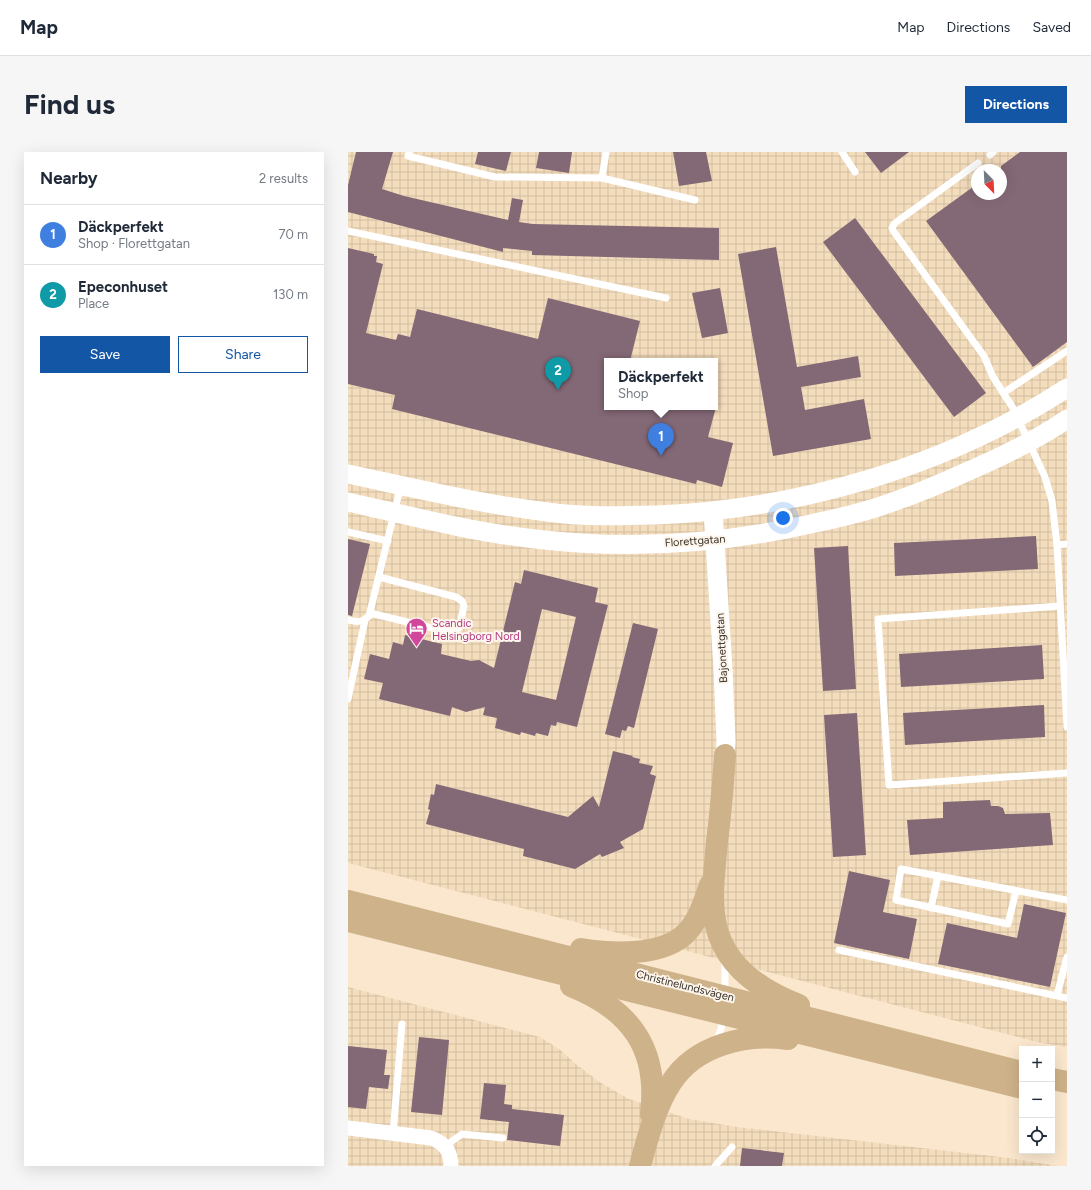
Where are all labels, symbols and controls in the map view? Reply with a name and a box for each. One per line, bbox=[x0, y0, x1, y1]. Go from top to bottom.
text: Map bbox=[20, 16, 58, 39]
text: Map bbox=[897, 19, 925, 36]
text: Directions bbox=[947, 19, 1010, 36]
text: Saved bbox=[1032, 19, 1071, 36]
button: Directions bbox=[965, 86, 1067, 123]
text: Find us bbox=[24, 87, 115, 121]
north arrow bbox=[971, 164, 1007, 200]
text: Nearby bbox=[40, 168, 98, 188]
text: 2 results bbox=[259, 171, 308, 186]
text: Däckperfekt bbox=[78, 218, 164, 236]
text: 1 bbox=[50, 227, 56, 242]
text: 70 m bbox=[278, 227, 308, 242]
text: Shop · Florettgatan bbox=[78, 236, 190, 251]
text: Epeconhuset bbox=[78, 278, 168, 296]
text: 2 bbox=[49, 287, 57, 302]
text: 130 m bbox=[273, 287, 308, 302]
text: Place bbox=[78, 296, 109, 311]
button: Save bbox=[40, 336, 170, 373]
button: Share bbox=[178, 336, 308, 373]
pin: 2 bbox=[545, 357, 571, 390]
popup bbox=[604, 358, 718, 410]
text: Däckperfekt bbox=[618, 368, 704, 386]
text: Shop bbox=[618, 386, 649, 401]
pin: 1 bbox=[648, 423, 674, 456]
your location bbox=[773, 508, 793, 528]
street label: Florettgatan bbox=[664, 532, 726, 550]
street label: Bajonettgatan bbox=[714, 613, 730, 683]
hotel icon: Scandic Helsingborg Nord bbox=[403, 616, 429, 649]
place label: Scandic Helsingborg Nord bbox=[432, 617, 520, 643]
street label: Christinelundsvägen bbox=[635, 968, 735, 1004]
map controls bbox=[1019, 1046, 1055, 1154]
button: + bbox=[1019, 1046, 1055, 1082]
button: − bbox=[1019, 1082, 1055, 1118]
button: locate bbox=[1019, 1118, 1055, 1154]

